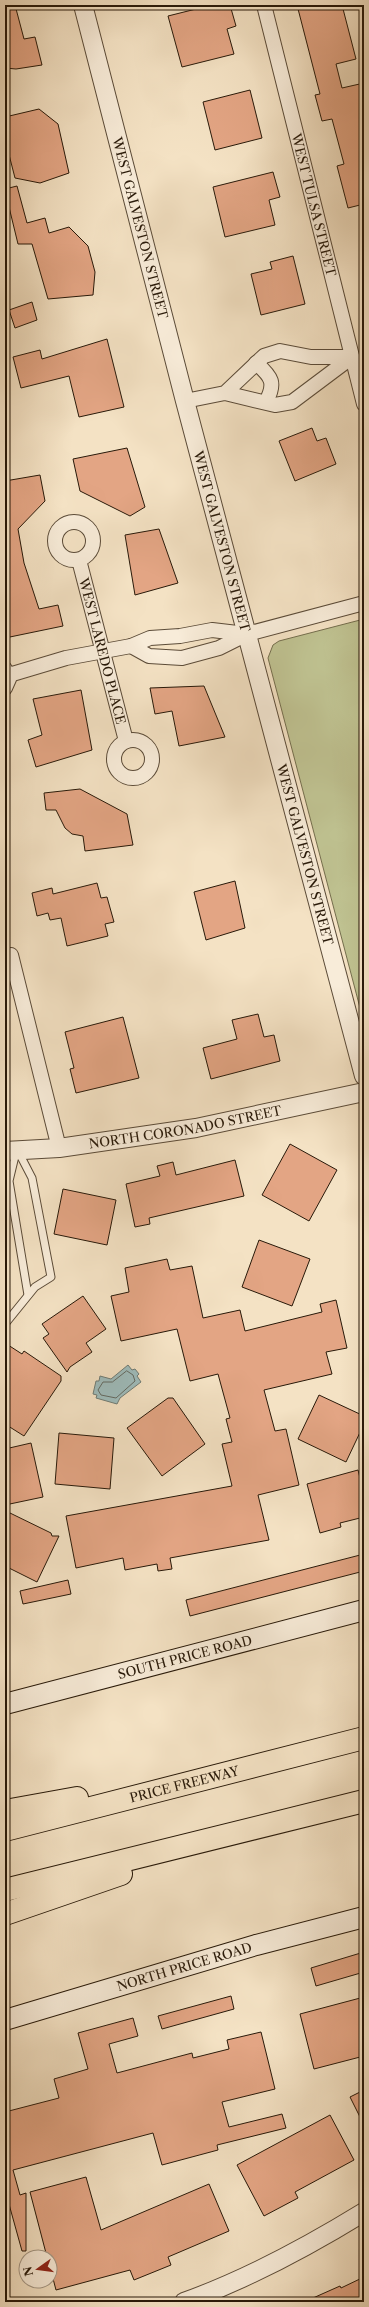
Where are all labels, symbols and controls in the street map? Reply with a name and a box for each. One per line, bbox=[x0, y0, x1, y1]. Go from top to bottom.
street label: WEST TULSA STREET bbox=[288, 131, 340, 278]
street label: WEST GALVESTON STREET bbox=[109, 134, 171, 320]
street label: WEST GALVESTON STREET bbox=[190, 448, 254, 634]
street label: WEST LAREDO PLACE bbox=[76, 575, 129, 726]
street label: WEST GALVESTON STREET bbox=[273, 761, 337, 947]
street label: NORTH CORONADO STREET bbox=[88, 1102, 283, 1152]
street label: SOUTH PRICE ROAD bbox=[116, 1632, 254, 1682]
street label: PRICE FREEWAY bbox=[128, 1762, 241, 1806]
street label: NORTH PRICE ROAD bbox=[115, 1939, 254, 1994]
north arrow bbox=[18, 2249, 58, 2289]
text: N bbox=[20, 2265, 36, 2278]

